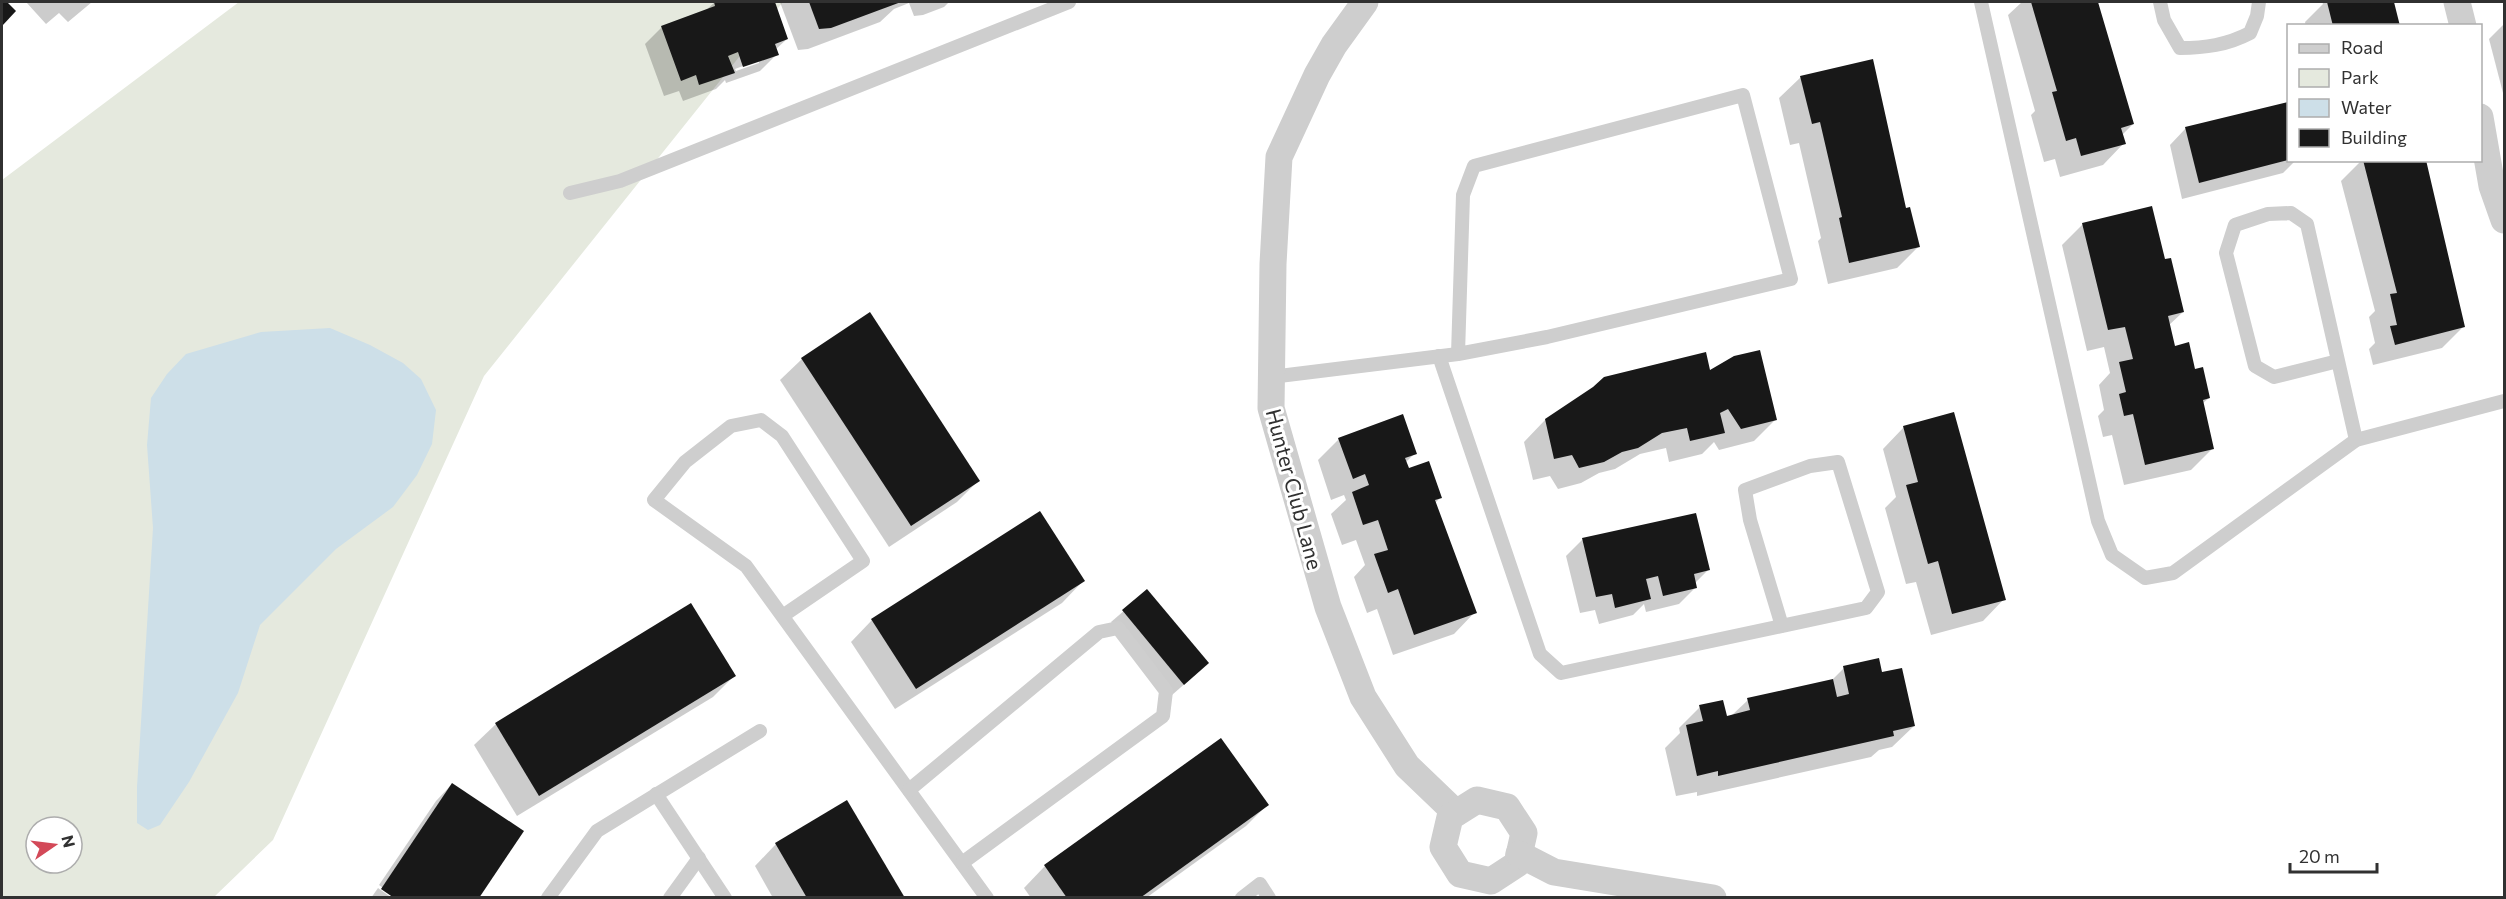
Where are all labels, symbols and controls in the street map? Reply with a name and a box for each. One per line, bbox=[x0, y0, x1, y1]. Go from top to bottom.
legend bbox=[2287, 24, 2482, 162]
text: Road bbox=[2341, 36, 2383, 58]
text: Park bbox=[2341, 66, 2379, 88]
text: Water bbox=[2341, 96, 2392, 118]
text: Building bbox=[2341, 126, 2407, 148]
street label: Hunter Club Lane bbox=[1262, 406, 1328, 572]
north arrow bbox=[24, 815, 84, 875]
text: N bbox=[58, 833, 80, 849]
scale bar bbox=[2290, 836, 2377, 874]
text: 20 m bbox=[2299, 845, 2340, 867]

